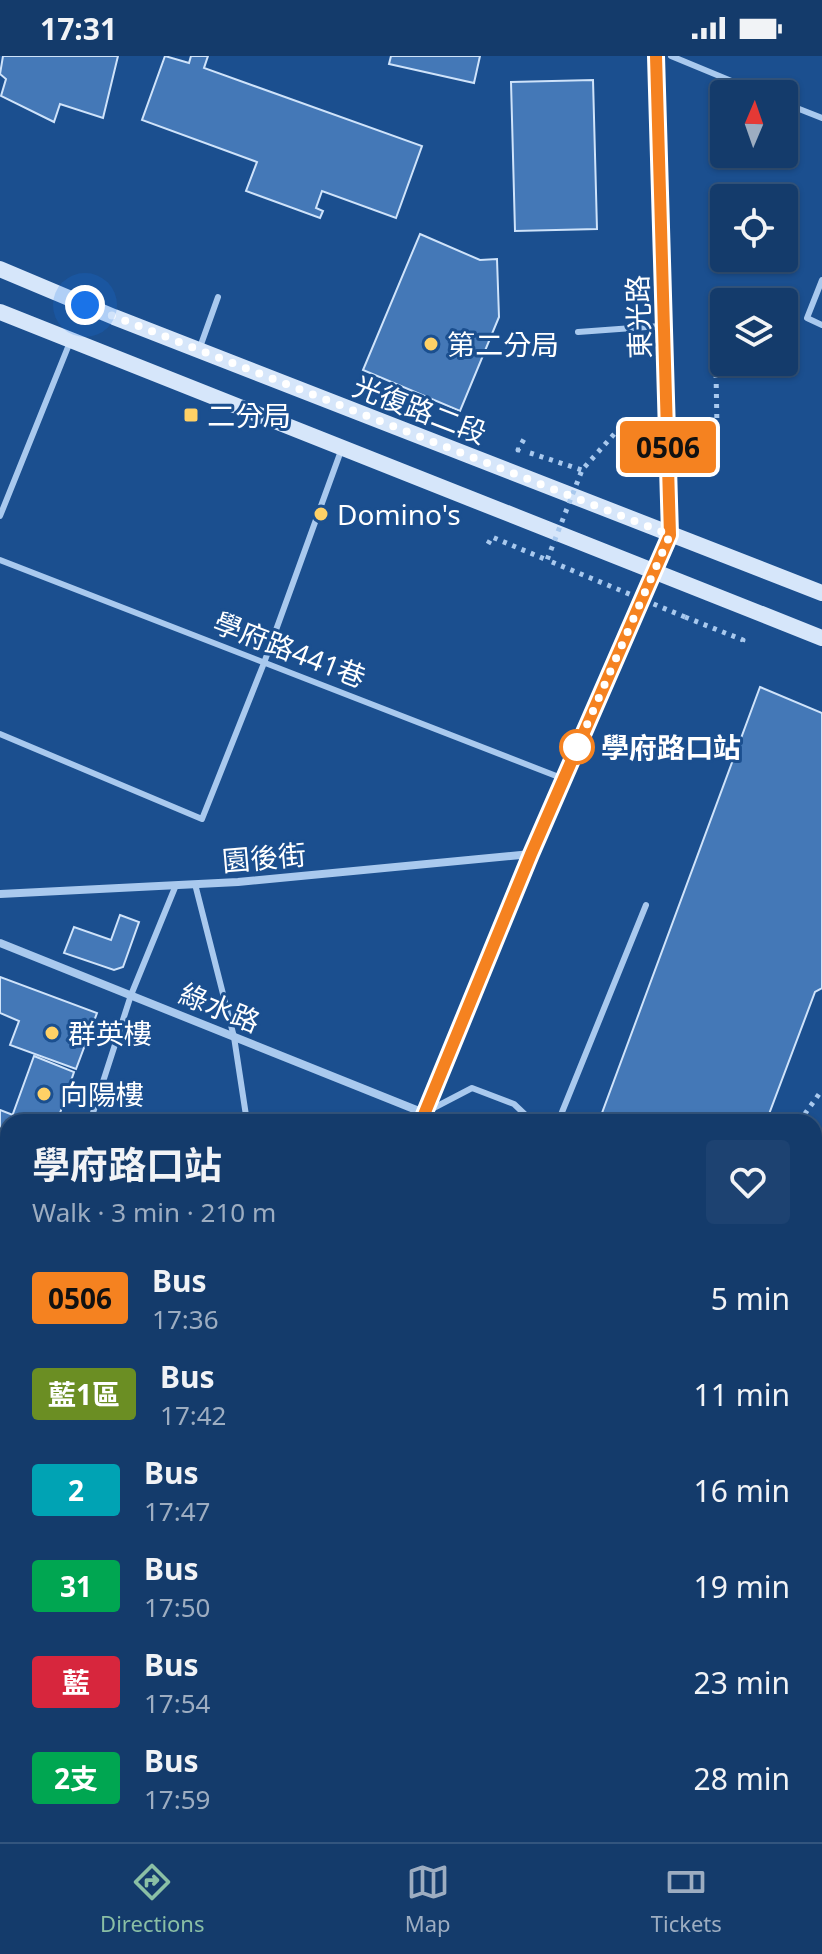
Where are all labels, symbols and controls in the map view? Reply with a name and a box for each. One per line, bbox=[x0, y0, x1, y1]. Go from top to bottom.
text: 17:31 bbox=[40, 8, 117, 49]
north arrow bbox=[710, 80, 798, 168]
map controls bbox=[710, 80, 798, 376]
button: locate bbox=[710, 184, 798, 272]
street label: 東光路 bbox=[618, 274, 658, 360]
your location bbox=[65, 285, 105, 325]
button: layers bbox=[710, 288, 798, 376]
place label: 第二分局 bbox=[447, 325, 559, 363]
marker: 第二分局 bbox=[422, 335, 440, 353]
street label: 光復路二段 bbox=[348, 366, 492, 452]
place label: 二分局 bbox=[207, 396, 291, 434]
marker: 二分局 bbox=[182, 406, 200, 424]
line badge: 0506 bbox=[612, 421, 724, 473]
text: 0506 bbox=[636, 428, 700, 466]
place label: Domino's bbox=[337, 495, 461, 533]
marker: Domino's bbox=[312, 505, 330, 523]
street label: 學府路441巷 bbox=[208, 603, 372, 695]
place label: 學府路口站 bbox=[601, 728, 741, 766]
marker: 學府路口站 bbox=[560, 730, 594, 764]
street label: 園後街 bbox=[220, 834, 308, 880]
street label: 綠水路 bbox=[174, 974, 266, 1040]
place label: 群英樓 bbox=[68, 1014, 152, 1052]
marker: 群英樓 bbox=[43, 1024, 61, 1042]
place label: 向陽樓 bbox=[60, 1075, 144, 1113]
marker: 向陽樓 bbox=[35, 1085, 53, 1103]
text: 學府路口站 bbox=[32, 1138, 222, 1190]
button: heart bbox=[706, 1140, 790, 1224]
text: Walk · 3 min · 210 m bbox=[32, 1194, 276, 1230]
text: Bus bbox=[152, 1260, 207, 1301]
text: 5 min bbox=[711, 1278, 790, 1319]
text: 0506 bbox=[48, 1279, 112, 1317]
text: 17:36 bbox=[152, 1301, 219, 1337]
text: Bus bbox=[160, 1356, 215, 1397]
text: 11 min bbox=[694, 1374, 790, 1415]
text: 藍1區 bbox=[48, 1375, 120, 1413]
text: 17:42 bbox=[160, 1397, 227, 1433]
text: Bus bbox=[144, 1452, 199, 1493]
text: 16 min bbox=[694, 1470, 790, 1511]
text: 2 bbox=[68, 1471, 84, 1509]
text: 17:47 bbox=[144, 1493, 210, 1529]
text: Bus bbox=[144, 1548, 199, 1589]
text: 19 min bbox=[694, 1566, 790, 1607]
text: 31 bbox=[60, 1567, 92, 1605]
text: 17:50 bbox=[144, 1589, 210, 1625]
text: Bus bbox=[144, 1644, 199, 1685]
text: 23 min bbox=[694, 1662, 790, 1703]
text: 藍 bbox=[62, 1663, 90, 1701]
text: 17:54 bbox=[144, 1685, 210, 1721]
text: Bus bbox=[144, 1740, 199, 1781]
text: 28 min bbox=[694, 1758, 790, 1799]
text: 2支 bbox=[54, 1759, 98, 1797]
text: 17:59 bbox=[144, 1781, 210, 1817]
tab: Directions bbox=[100, 1860, 205, 1938]
tab: Map bbox=[405, 1860, 451, 1938]
tab: Tickets bbox=[651, 1860, 722, 1938]

